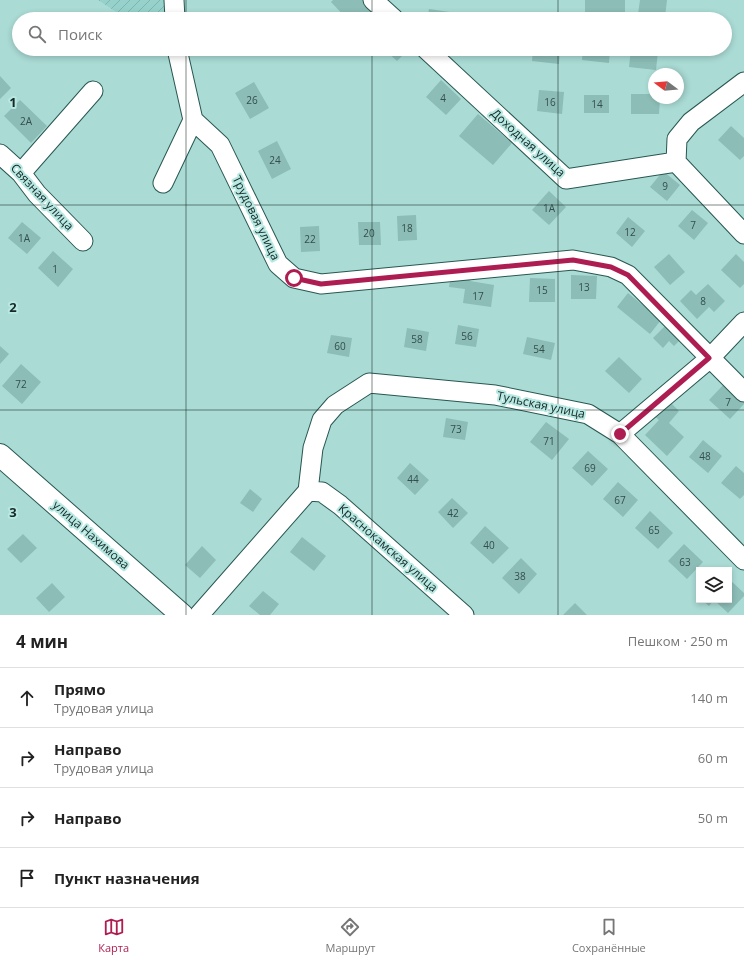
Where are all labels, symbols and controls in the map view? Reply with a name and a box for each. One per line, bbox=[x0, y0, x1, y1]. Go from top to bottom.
search box bbox=[12, 12, 732, 56]
icon: search bbox=[26, 23, 48, 45]
text: Поиск bbox=[58, 24, 102, 44]
north arrow bbox=[648, 68, 684, 104]
house number: 4 bbox=[440, 91, 446, 105]
text: 1 bbox=[9, 93, 17, 111]
house number: 26 bbox=[246, 93, 258, 107]
house number: 16 bbox=[544, 95, 556, 109]
house number: 14 bbox=[591, 97, 603, 111]
street label: Доходная улица bbox=[488, 105, 569, 181]
house number: 2А bbox=[20, 114, 33, 128]
house number: 24 bbox=[269, 153, 281, 167]
street label: Связная улица bbox=[7, 160, 78, 234]
street label: Трудовая улица bbox=[229, 173, 284, 263]
house number: 9 bbox=[662, 179, 668, 193]
house number: 1А bbox=[543, 201, 556, 215]
house number: 7 bbox=[690, 218, 696, 232]
house number: 18 bbox=[401, 221, 413, 235]
house number: 12 bbox=[624, 225, 636, 239]
house number: 20 bbox=[363, 226, 375, 240]
house number: 1А bbox=[18, 231, 31, 245]
house number: 22 bbox=[304, 232, 316, 246]
house number: 1 bbox=[52, 262, 58, 276]
route start bbox=[285, 269, 303, 287]
house number: 13 bbox=[578, 280, 590, 294]
house number: 15 bbox=[536, 283, 548, 297]
house number: 17 bbox=[472, 289, 484, 303]
house number: 8 bbox=[700, 294, 706, 308]
text: 2 bbox=[9, 298, 17, 316]
house number: 56 bbox=[461, 329, 473, 343]
house number: 58 bbox=[411, 332, 423, 346]
house number: 60 bbox=[334, 339, 346, 353]
house number: 54 bbox=[533, 342, 545, 356]
house number: 72 bbox=[15, 377, 27, 391]
street label: Тульская улица bbox=[495, 387, 587, 422]
house number: 7 bbox=[725, 395, 731, 409]
house number: 73 bbox=[450, 422, 462, 436]
route end bbox=[611, 425, 629, 443]
house number: 71 bbox=[543, 434, 555, 448]
house number: 48 bbox=[699, 449, 711, 463]
house number: 69 bbox=[584, 461, 596, 475]
house number: 44 bbox=[407, 472, 419, 486]
house number: 67 bbox=[614, 493, 626, 507]
street label: улица Нахимова bbox=[49, 496, 133, 573]
street label: Краснокамская улица bbox=[335, 500, 442, 596]
text: 3 bbox=[9, 503, 17, 521]
house number: 42 bbox=[447, 506, 459, 520]
house number: 65 bbox=[648, 523, 660, 537]
house number: 40 bbox=[483, 538, 495, 552]
house number: 63 bbox=[679, 555, 691, 569]
map controls bbox=[696, 567, 732, 603]
button: layers bbox=[696, 567, 732, 603]
house number: 38 bbox=[514, 569, 526, 583]
text: 4 мин bbox=[16, 630, 68, 653]
text: Пешком · 250 m bbox=[628, 632, 728, 650]
text: Прямо bbox=[54, 679, 106, 699]
icon: ahead bbox=[16, 687, 38, 709]
text: 140 m bbox=[690, 689, 728, 707]
text: Трудовая улица bbox=[54, 699, 154, 717]
text: Направо bbox=[54, 739, 122, 759]
icon: right bbox=[16, 747, 38, 769]
text: 60 m bbox=[698, 749, 728, 767]
text: Трудовая улица bbox=[54, 759, 154, 777]
icon: right bbox=[16, 807, 38, 829]
text: Направо bbox=[54, 808, 122, 828]
text: 50 m bbox=[698, 809, 728, 827]
icon: arrive bbox=[16, 867, 38, 889]
text: Пункт назначения bbox=[54, 868, 200, 888]
tab: Карта bbox=[98, 916, 129, 955]
tab: Маршрут bbox=[326, 916, 375, 955]
tab: Сохранённые bbox=[572, 916, 646, 955]

